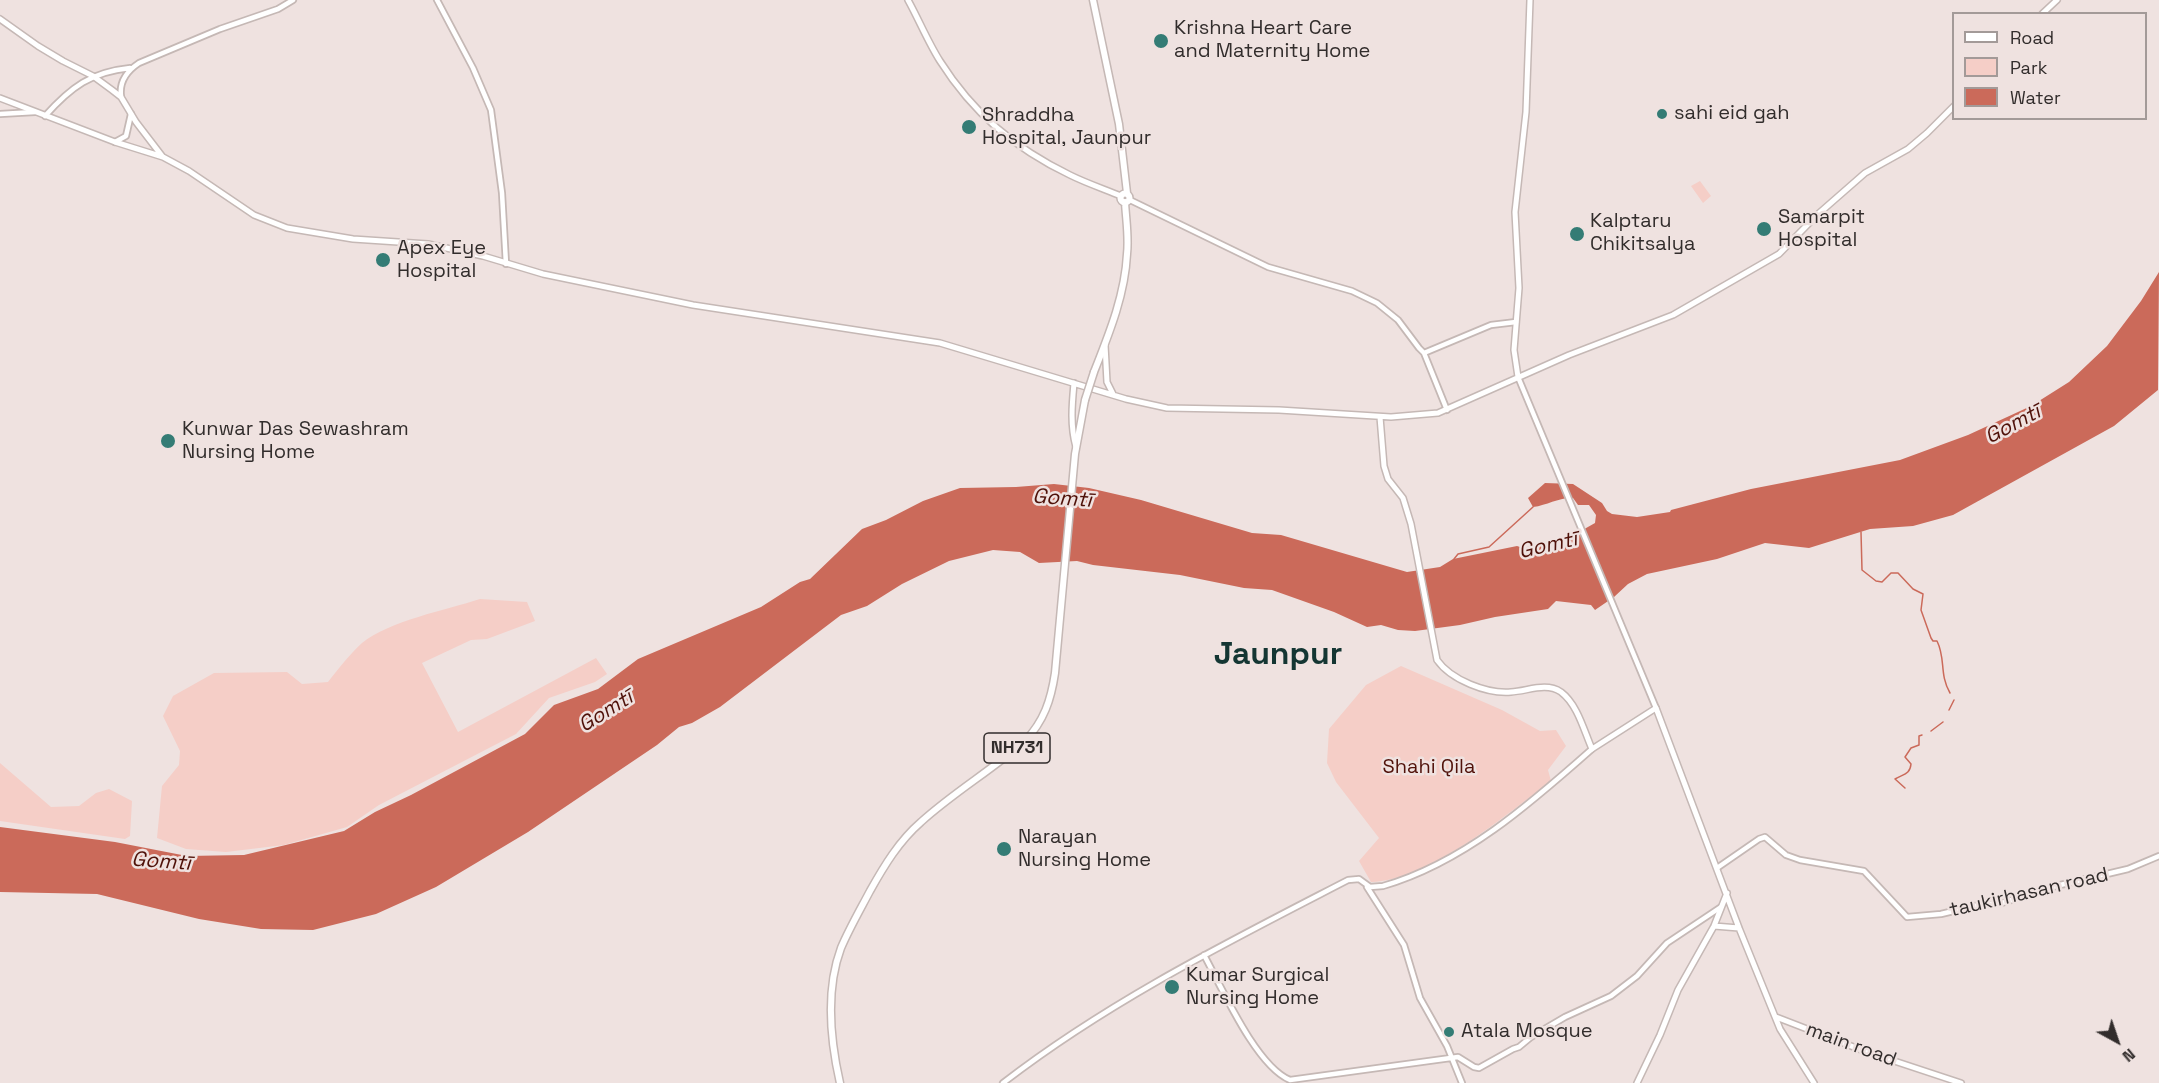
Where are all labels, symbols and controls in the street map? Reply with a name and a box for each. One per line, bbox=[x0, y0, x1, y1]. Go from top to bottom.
legend bbox=[1952, 12, 2147, 120]
place label: Krishna Heart Care and Maternity Home bbox=[1174, 17, 1370, 64]
text: Road bbox=[2010, 26, 2054, 49]
marker: Krishna Heart Care and Maternity Home bbox=[1152, 32, 1170, 50]
text: Park bbox=[2010, 56, 2047, 79]
text: Water bbox=[2010, 86, 2061, 109]
place label: sahi eid gah bbox=[1674, 102, 1790, 126]
place label: Shraddha Hospital, Jaunpur bbox=[982, 104, 1151, 151]
marker: sahi eid gah bbox=[1655, 107, 1669, 121]
marker: Shraddha Hospital, Jaunpur bbox=[960, 118, 978, 136]
place label: Samarpit Hospital bbox=[1778, 206, 1865, 253]
place label: Kalptaru Chikitsalya bbox=[1590, 210, 1695, 257]
marker: Samarpit Hospital bbox=[1755, 220, 1773, 238]
marker: Kalptaru Chikitsalya bbox=[1568, 225, 1586, 243]
place label: Apex Eye Hospital bbox=[397, 237, 486, 284]
marker: Apex Eye Hospital bbox=[374, 251, 392, 269]
water label: Gomtī bbox=[1981, 400, 2045, 450]
place label: Kunwar Das Sewashram Nursing Home bbox=[182, 418, 409, 465]
marker: Kunwar Das Sewashram Nursing Home bbox=[159, 432, 177, 450]
water label: Gomtī bbox=[1031, 484, 1093, 514]
water label: Gomtī bbox=[1516, 527, 1580, 565]
district label: Jaunpur bbox=[1214, 636, 1342, 674]
water label: Gomtī bbox=[574, 686, 638, 738]
road number: NH731 bbox=[984, 733, 1050, 763]
park label: Shahi Qila bbox=[1383, 756, 1475, 780]
place label: Narayan Nursing Home bbox=[1018, 826, 1151, 873]
marker: Narayan Nursing Home bbox=[995, 840, 1013, 858]
water label: Gomtī bbox=[130, 847, 192, 877]
street label: taukirhasan road bbox=[1947, 863, 2111, 923]
place label: Kumar Surgical Nursing Home bbox=[1186, 964, 1329, 1011]
marker: Kumar Surgical Nursing Home bbox=[1163, 978, 1181, 996]
north arrow bbox=[2087, 1011, 2147, 1071]
street label: main road bbox=[1802, 1018, 1900, 1072]
place label: Atala Mosque bbox=[1461, 1020, 1593, 1044]
marker: Atala Mosque bbox=[1442, 1025, 1456, 1039]
text: N bbox=[2118, 1044, 2140, 1067]

